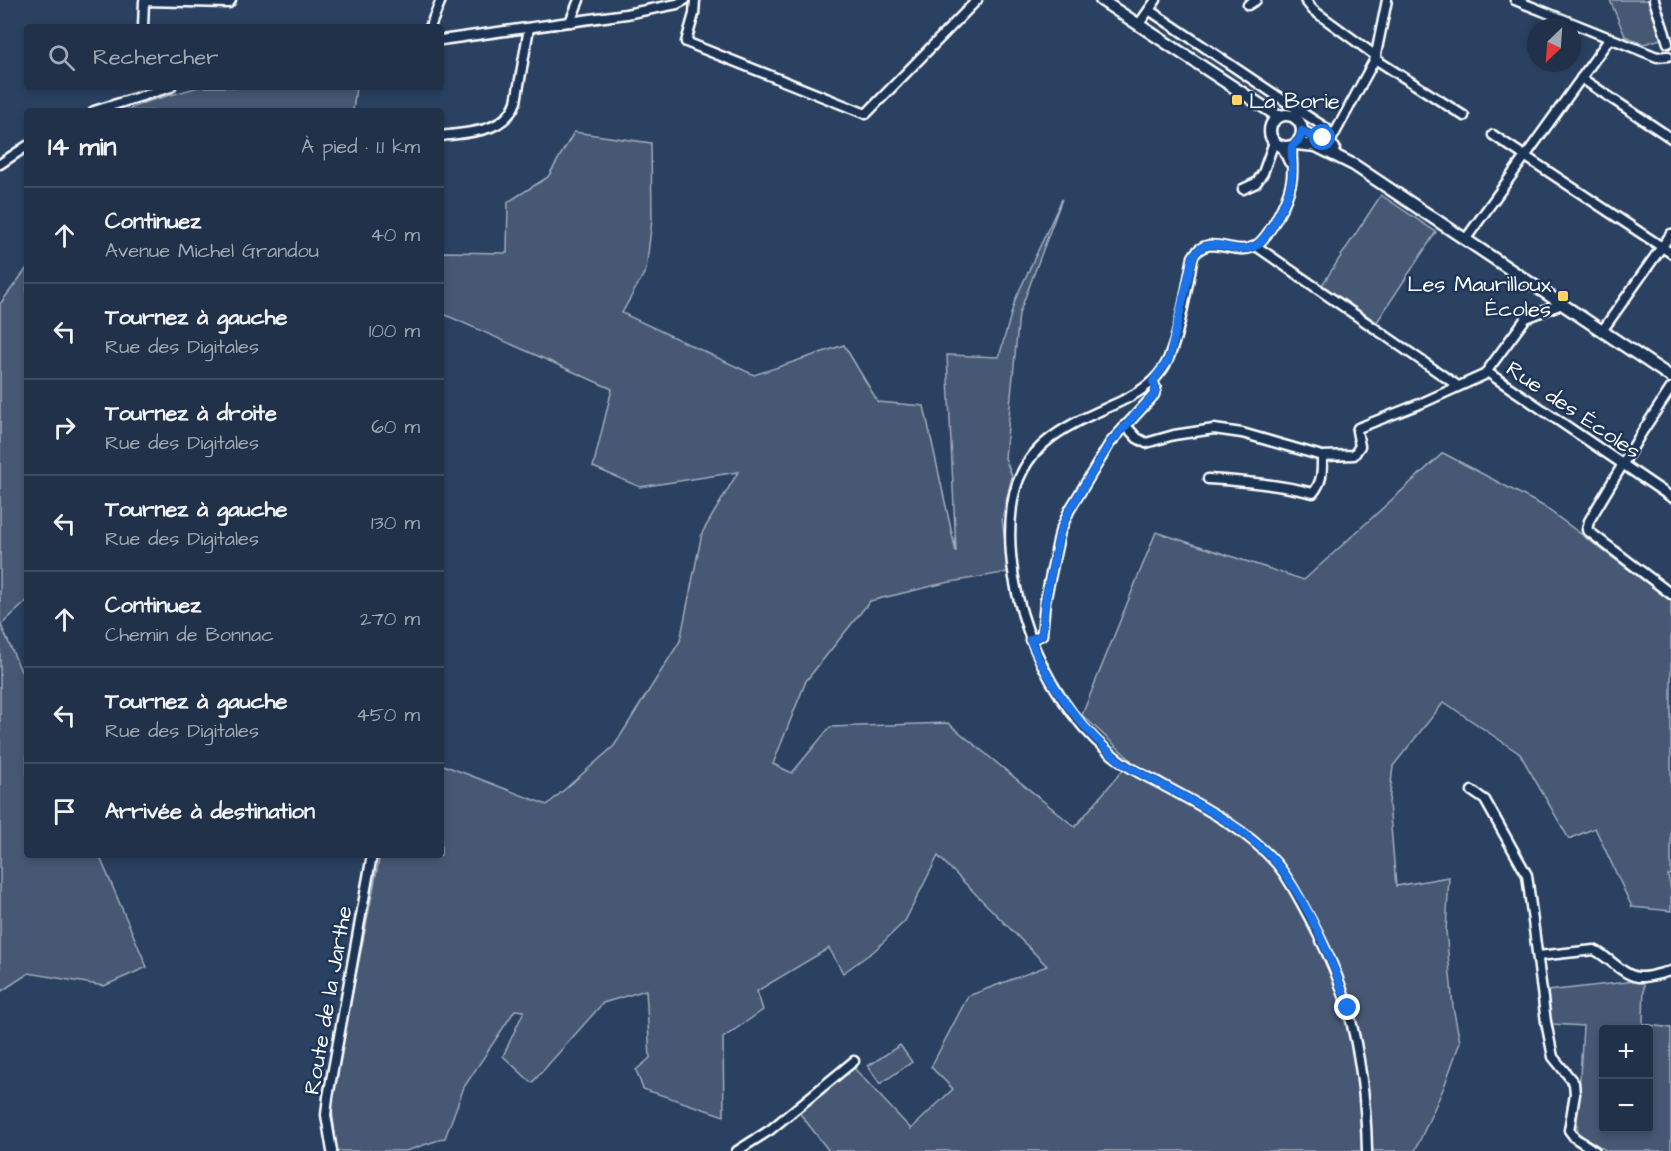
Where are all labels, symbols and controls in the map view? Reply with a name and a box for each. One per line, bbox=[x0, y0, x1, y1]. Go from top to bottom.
north arrow bbox=[1527, 18, 1581, 72]
search box bbox=[24, 24, 444, 90]
icon: search bbox=[45, 41, 78, 74]
text: Rechercher bbox=[93, 42, 218, 73]
place label: La Borie bbox=[1249, 86, 1340, 117]
marker: La Borie bbox=[1230, 93, 1244, 107]
route start bbox=[1309, 124, 1335, 150]
text: 14 min bbox=[48, 129, 117, 165]
text: À pied · 1.1 km bbox=[301, 133, 420, 161]
text: Continuez bbox=[105, 206, 201, 237]
icon: ahead bbox=[48, 219, 81, 252]
text: 40 m bbox=[370, 221, 420, 249]
text: Avenue Michel Grandou bbox=[105, 237, 319, 265]
place label: Les Maurilloux Écoles bbox=[1407, 269, 1552, 325]
marker: Les Maurilloux Écoles bbox=[1556, 289, 1570, 303]
text: Tournez à gauche bbox=[105, 302, 287, 333]
icon: left bbox=[48, 315, 81, 348]
text: 100 m bbox=[369, 317, 420, 345]
text: Rue des Digitales bbox=[105, 333, 259, 361]
street label: Rue des Écoles bbox=[1500, 354, 1647, 467]
text: Tournez à droite bbox=[105, 398, 277, 429]
icon: right bbox=[48, 411, 81, 444]
text: 60 m bbox=[371, 413, 420, 441]
text: Rue des Digitales bbox=[105, 429, 259, 457]
text: Tournez à gauche bbox=[105, 494, 287, 525]
icon: left bbox=[48, 507, 81, 540]
text: 130 m bbox=[371, 509, 420, 537]
text: Rue des Digitales bbox=[105, 525, 259, 553]
text: Continuez bbox=[105, 590, 201, 621]
icon: ahead bbox=[48, 603, 81, 636]
text: 270 m bbox=[360, 605, 420, 633]
text: Chemin de Bonnac bbox=[105, 621, 274, 649]
text: Tournez à gauche bbox=[105, 686, 287, 717]
icon: left bbox=[48, 699, 81, 732]
text: 450 m bbox=[356, 701, 420, 729]
text: Rue des Digitales bbox=[105, 717, 259, 745]
icon: arrive bbox=[48, 795, 81, 828]
text: Arrivée à destination bbox=[105, 796, 315, 827]
street label: Route de la Jarthe bbox=[297, 903, 360, 1097]
route end bbox=[1334, 994, 1360, 1020]
map controls bbox=[1599, 1025, 1653, 1133]
button: + bbox=[1599, 1025, 1653, 1079]
button: − bbox=[1599, 1079, 1653, 1133]

